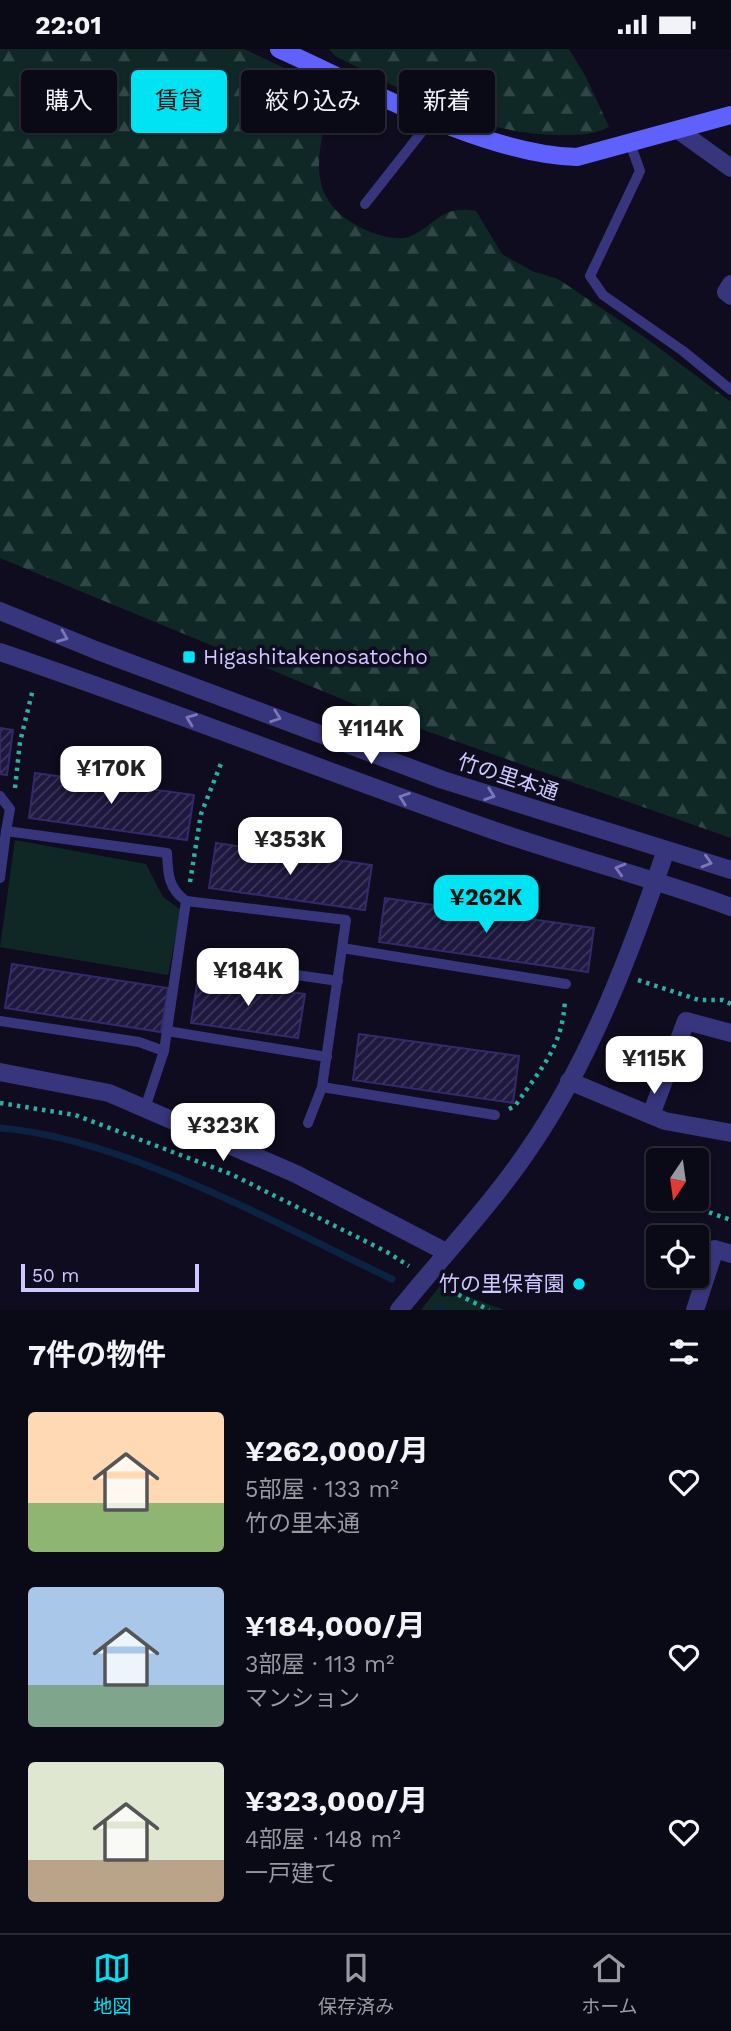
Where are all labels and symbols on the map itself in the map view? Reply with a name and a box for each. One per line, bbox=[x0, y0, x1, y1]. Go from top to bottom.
one-way arrow bbox=[57, 628, 69, 642]
place label: Higashitakenosatocho bbox=[203, 644, 428, 669]
marker: Higashitakenosatocho bbox=[181, 649, 197, 665]
pin: ¥114K bbox=[322, 707, 420, 766]
one-way arrow bbox=[269, 709, 282, 723]
one-way arrow bbox=[185, 714, 197, 728]
pin: ¥170K bbox=[62, 747, 160, 806]
street label: 竹の里本通 bbox=[454, 748, 562, 805]
one-way arrow bbox=[483, 787, 495, 801]
one-way arrow bbox=[399, 793, 411, 807]
pin: ¥353K bbox=[241, 817, 339, 877]
one-way arrow bbox=[701, 854, 713, 869]
one-way arrow bbox=[614, 862, 626, 877]
pin: ¥262K bbox=[437, 875, 535, 935]
pin: ¥184K bbox=[199, 949, 297, 1008]
pin: ¥115K bbox=[605, 1037, 703, 1096]
pin: ¥323K bbox=[174, 1103, 272, 1163]
north arrow bbox=[646, 1148, 709, 1211]
scale bar bbox=[21, 1261, 200, 1293]
place label: 竹の里保育園 bbox=[439, 1271, 565, 1296]
marker: 竹の里保育園 bbox=[571, 1276, 587, 1292]

